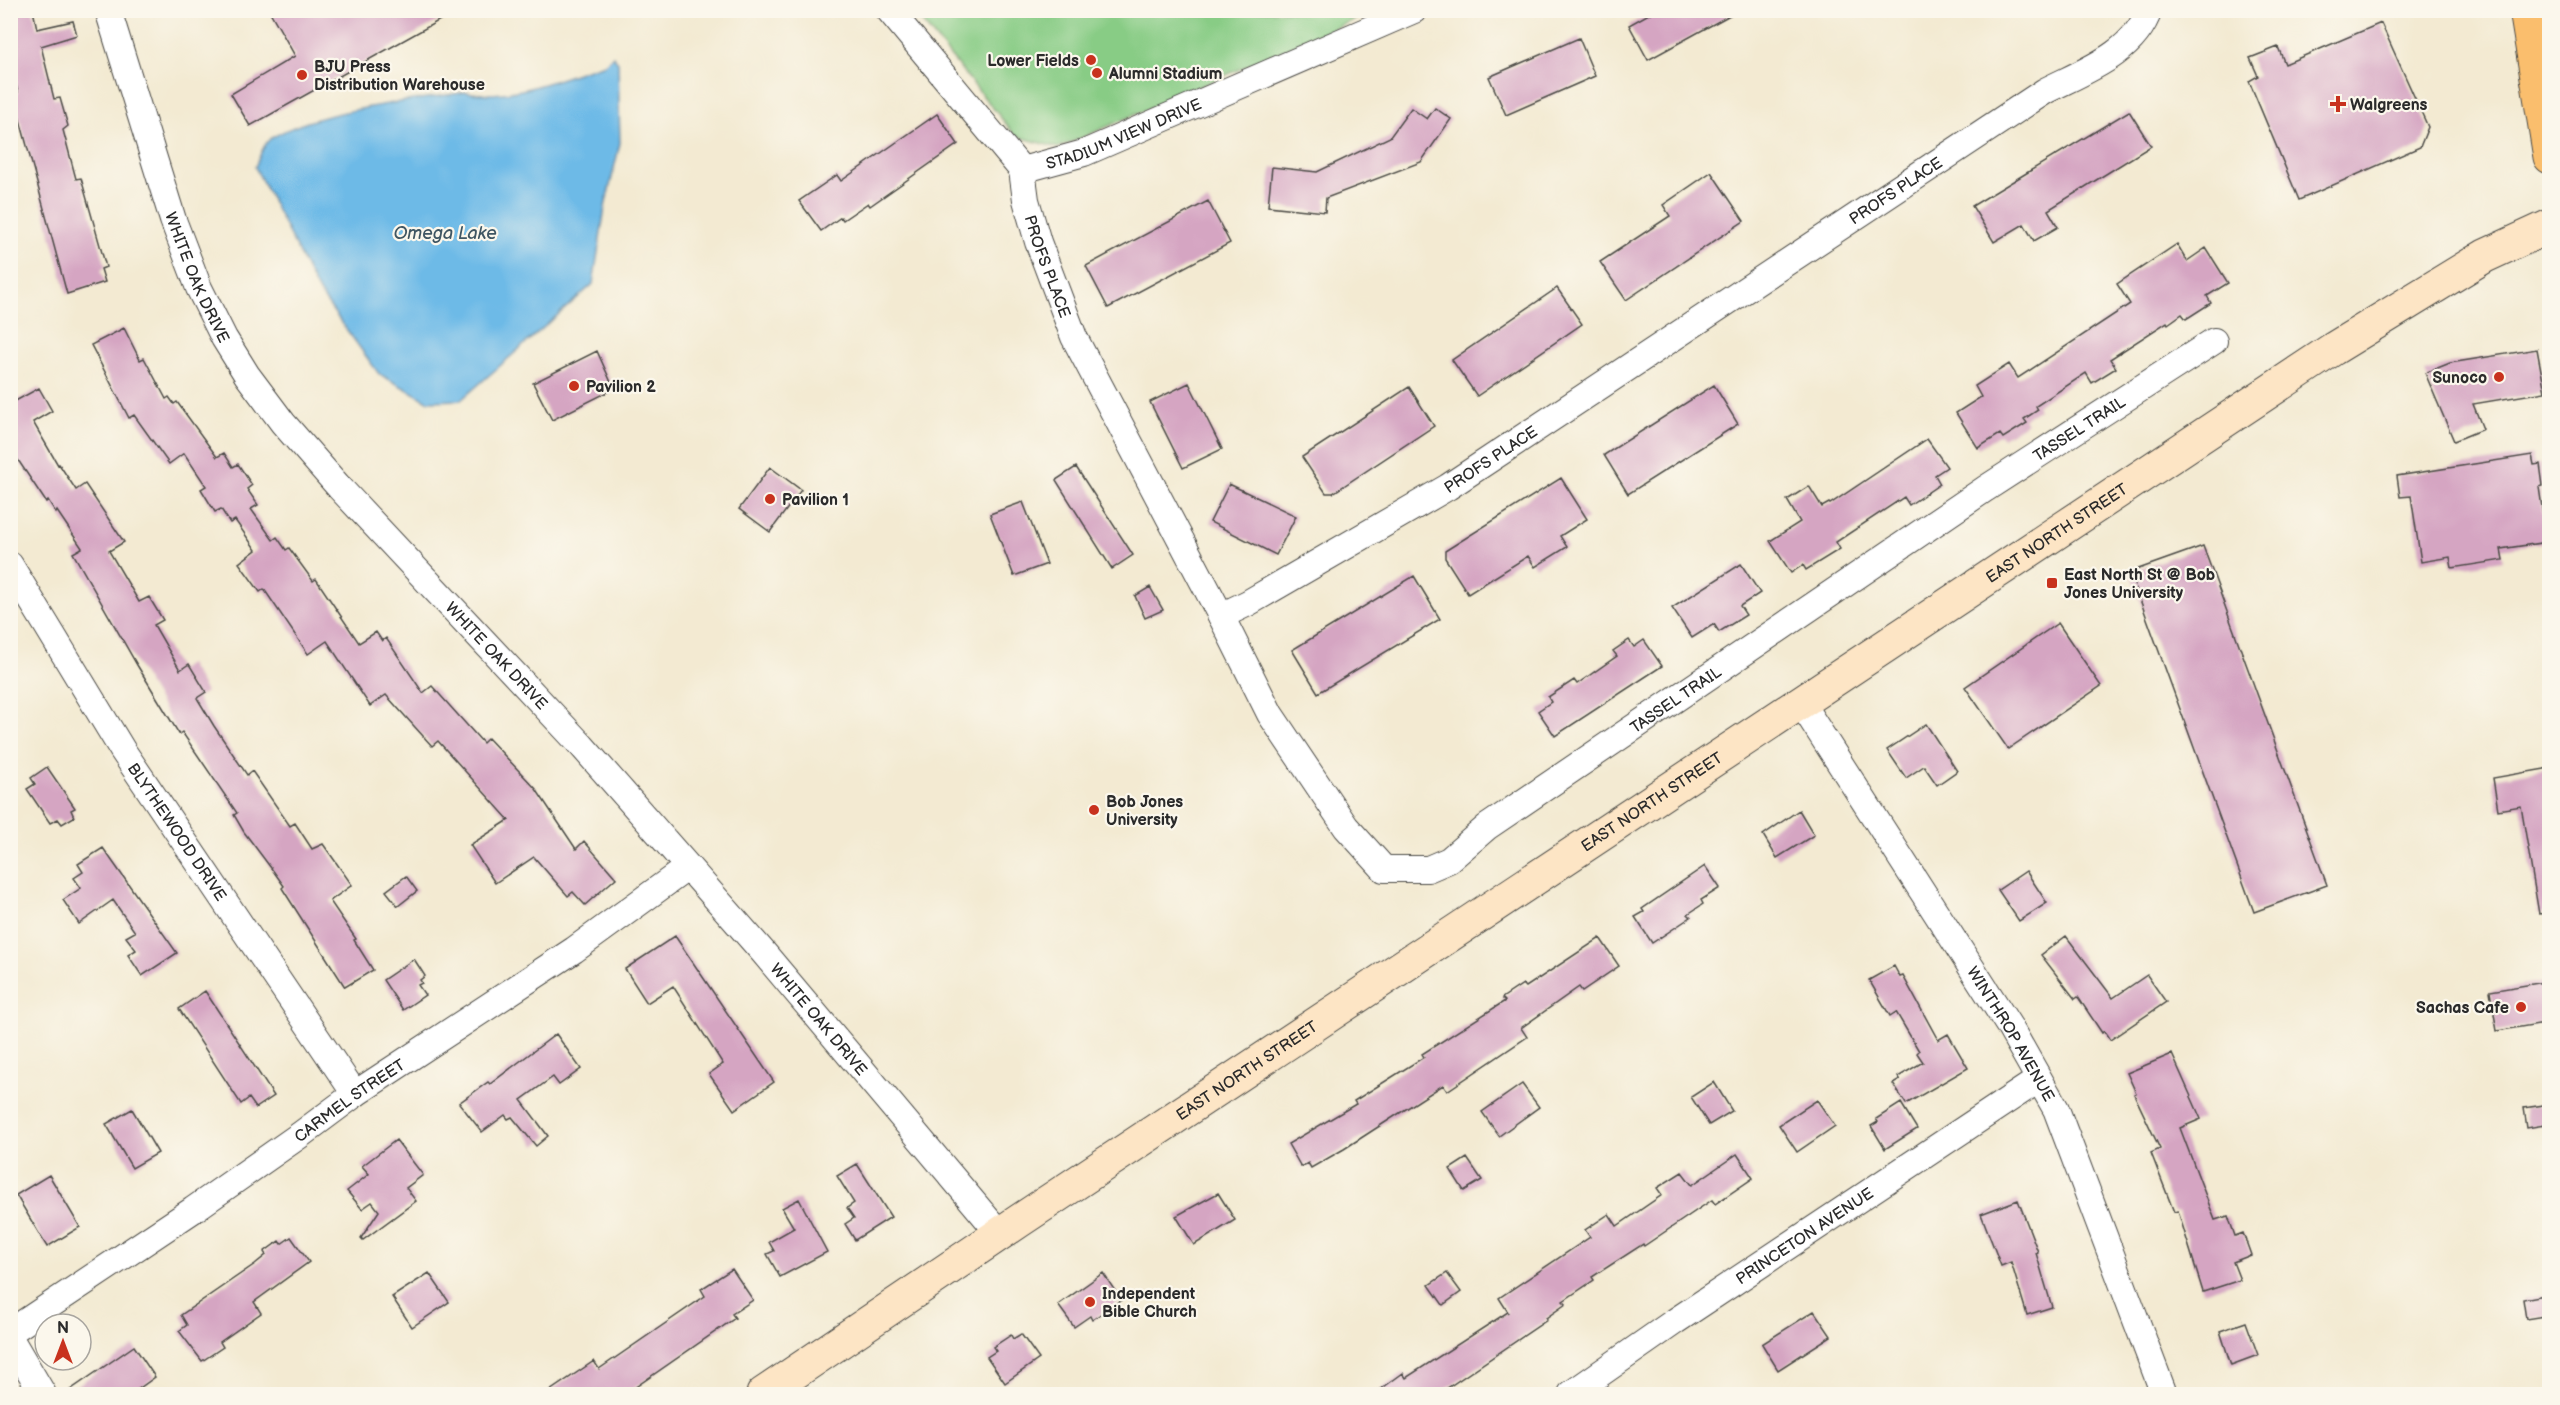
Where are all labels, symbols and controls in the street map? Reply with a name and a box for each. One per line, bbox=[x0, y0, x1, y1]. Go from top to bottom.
place label: Lower Fields bbox=[987, 52, 1079, 71]
marker: Lower Fields bbox=[1084, 53, 1098, 67]
place label: BJU Press Distribution Warehouse bbox=[314, 58, 485, 95]
place label: Alumni Stadium bbox=[1108, 65, 1222, 84]
marker: Alumni Stadium bbox=[1090, 66, 1104, 80]
marker: BJU Press Distribution Warehouse bbox=[295, 68, 309, 82]
street label: STADIUM VIEW DRIVE bbox=[1044, 95, 1205, 174]
place label: Walgreens bbox=[2350, 96, 2428, 115]
marker: Walgreens bbox=[2331, 97, 2345, 111]
street label: PROFS PLACE bbox=[1846, 154, 1946, 229]
street label: WHITE OAK DRIVE bbox=[160, 210, 233, 346]
street label: PROFS PLACE bbox=[1020, 213, 1074, 321]
water label: Omega Lake bbox=[393, 223, 497, 244]
place label: Sunoco bbox=[2432, 369, 2487, 388]
marker: Sunoco bbox=[2492, 370, 2506, 384]
place label: Pavilion 2 bbox=[586, 378, 656, 397]
marker: Pavilion 2 bbox=[567, 379, 581, 393]
street label: TASSEL TRAIL bbox=[2030, 393, 2130, 466]
street label: PROFS PLACE bbox=[1441, 422, 1541, 498]
street label: EAST NORTH STREET bbox=[1983, 480, 2132, 588]
place label: Pavilion 1 bbox=[782, 491, 849, 510]
marker: Pavilion 1 bbox=[763, 492, 777, 506]
place label: East North St @ Bob Jones University bbox=[2064, 566, 2216, 603]
marker: East North St @ Bob Jones University bbox=[2045, 576, 2059, 590]
street label: WHITE OAK DRIVE bbox=[441, 599, 551, 714]
street label: TASSEL TRAIL bbox=[1627, 662, 1726, 738]
street label: EAST NORTH STREET bbox=[1578, 749, 1727, 856]
street label: BLYTHEWOOD DRIVE bbox=[123, 760, 230, 905]
place label: Bob Jones University bbox=[1106, 793, 1183, 830]
marker: Bob Jones University bbox=[1087, 803, 1101, 817]
street label: WHITE OAK DRIVE bbox=[766, 960, 871, 1080]
street label: WINTHROP AVENUE bbox=[1962, 963, 2058, 1105]
place label: Sachas Cafe bbox=[2416, 999, 2509, 1018]
marker: Sachas Cafe bbox=[2514, 1000, 2528, 1014]
street label: EAST NORTH STREET bbox=[1173, 1017, 1322, 1125]
street label: CARMEL STREET bbox=[291, 1056, 409, 1147]
street label: PRINCETON AVENUE bbox=[1733, 1184, 1877, 1289]
place label: Independent Bible Church bbox=[1102, 1285, 1197, 1322]
marker: Independent Bible Church bbox=[1083, 1295, 1097, 1309]
north arrow bbox=[33, 1312, 93, 1372]
text: N bbox=[57, 1319, 69, 1338]

